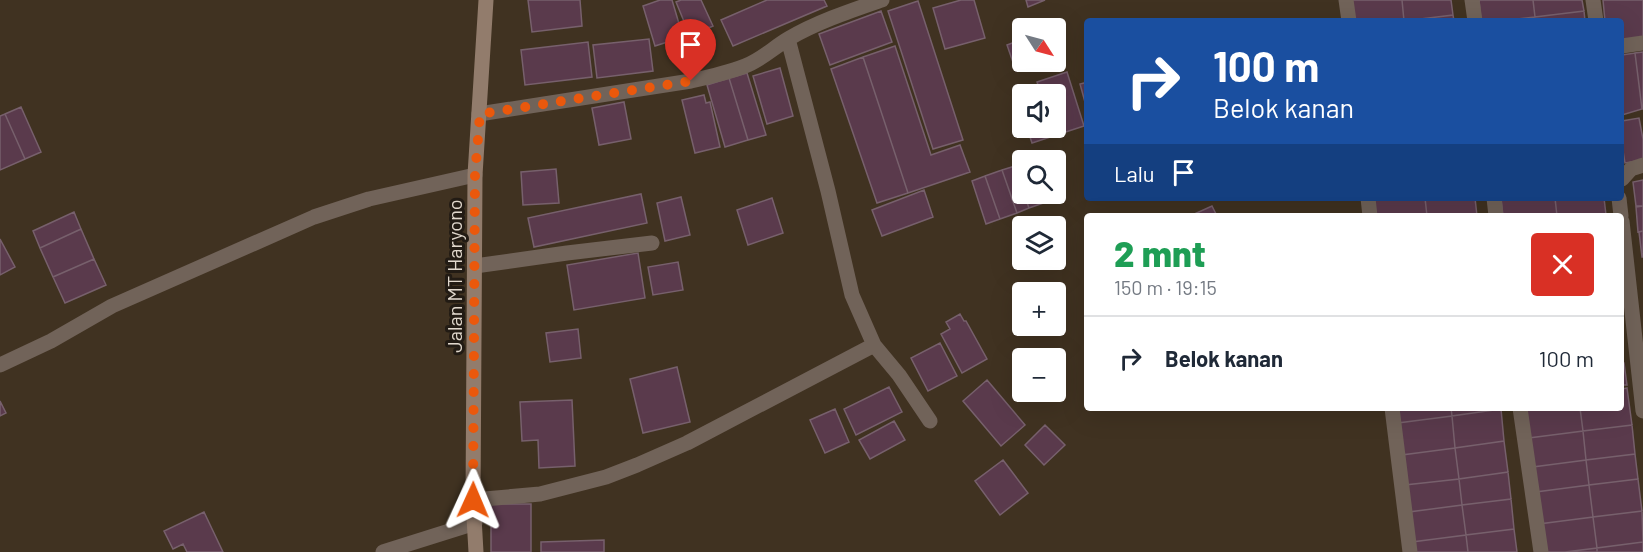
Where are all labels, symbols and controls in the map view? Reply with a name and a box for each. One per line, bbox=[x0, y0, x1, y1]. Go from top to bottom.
north arrow bbox=[1012, 18, 1066, 72]
map controls bbox=[1012, 18, 1066, 402]
pin bbox=[665, 19, 716, 81]
icon: arrive bbox=[674, 28, 707, 61]
text: 100 m bbox=[1213, 40, 1319, 90]
icon: right bbox=[1114, 42, 1192, 120]
button: sound bbox=[1012, 84, 1066, 138]
text: Belok kanan bbox=[1213, 91, 1354, 123]
button: search bbox=[1012, 150, 1066, 204]
icon: arrive bbox=[1167, 156, 1200, 189]
text: Lalu bbox=[1114, 160, 1155, 186]
street label: Jalan MT Haryono bbox=[442, 199, 466, 353]
button: layers bbox=[1012, 216, 1066, 270]
text: 2 mnt bbox=[1114, 231, 1206, 274]
button: close bbox=[1531, 233, 1594, 296]
text: 150 m · 19:15 bbox=[1114, 275, 1217, 299]
button: + bbox=[1012, 282, 1066, 336]
icon: right bbox=[1114, 342, 1147, 375]
text: Belok kanan bbox=[1165, 345, 1283, 371]
text: 100 m bbox=[1539, 345, 1594, 371]
button: − bbox=[1012, 348, 1066, 402]
position arrow bbox=[441, 468, 505, 532]

